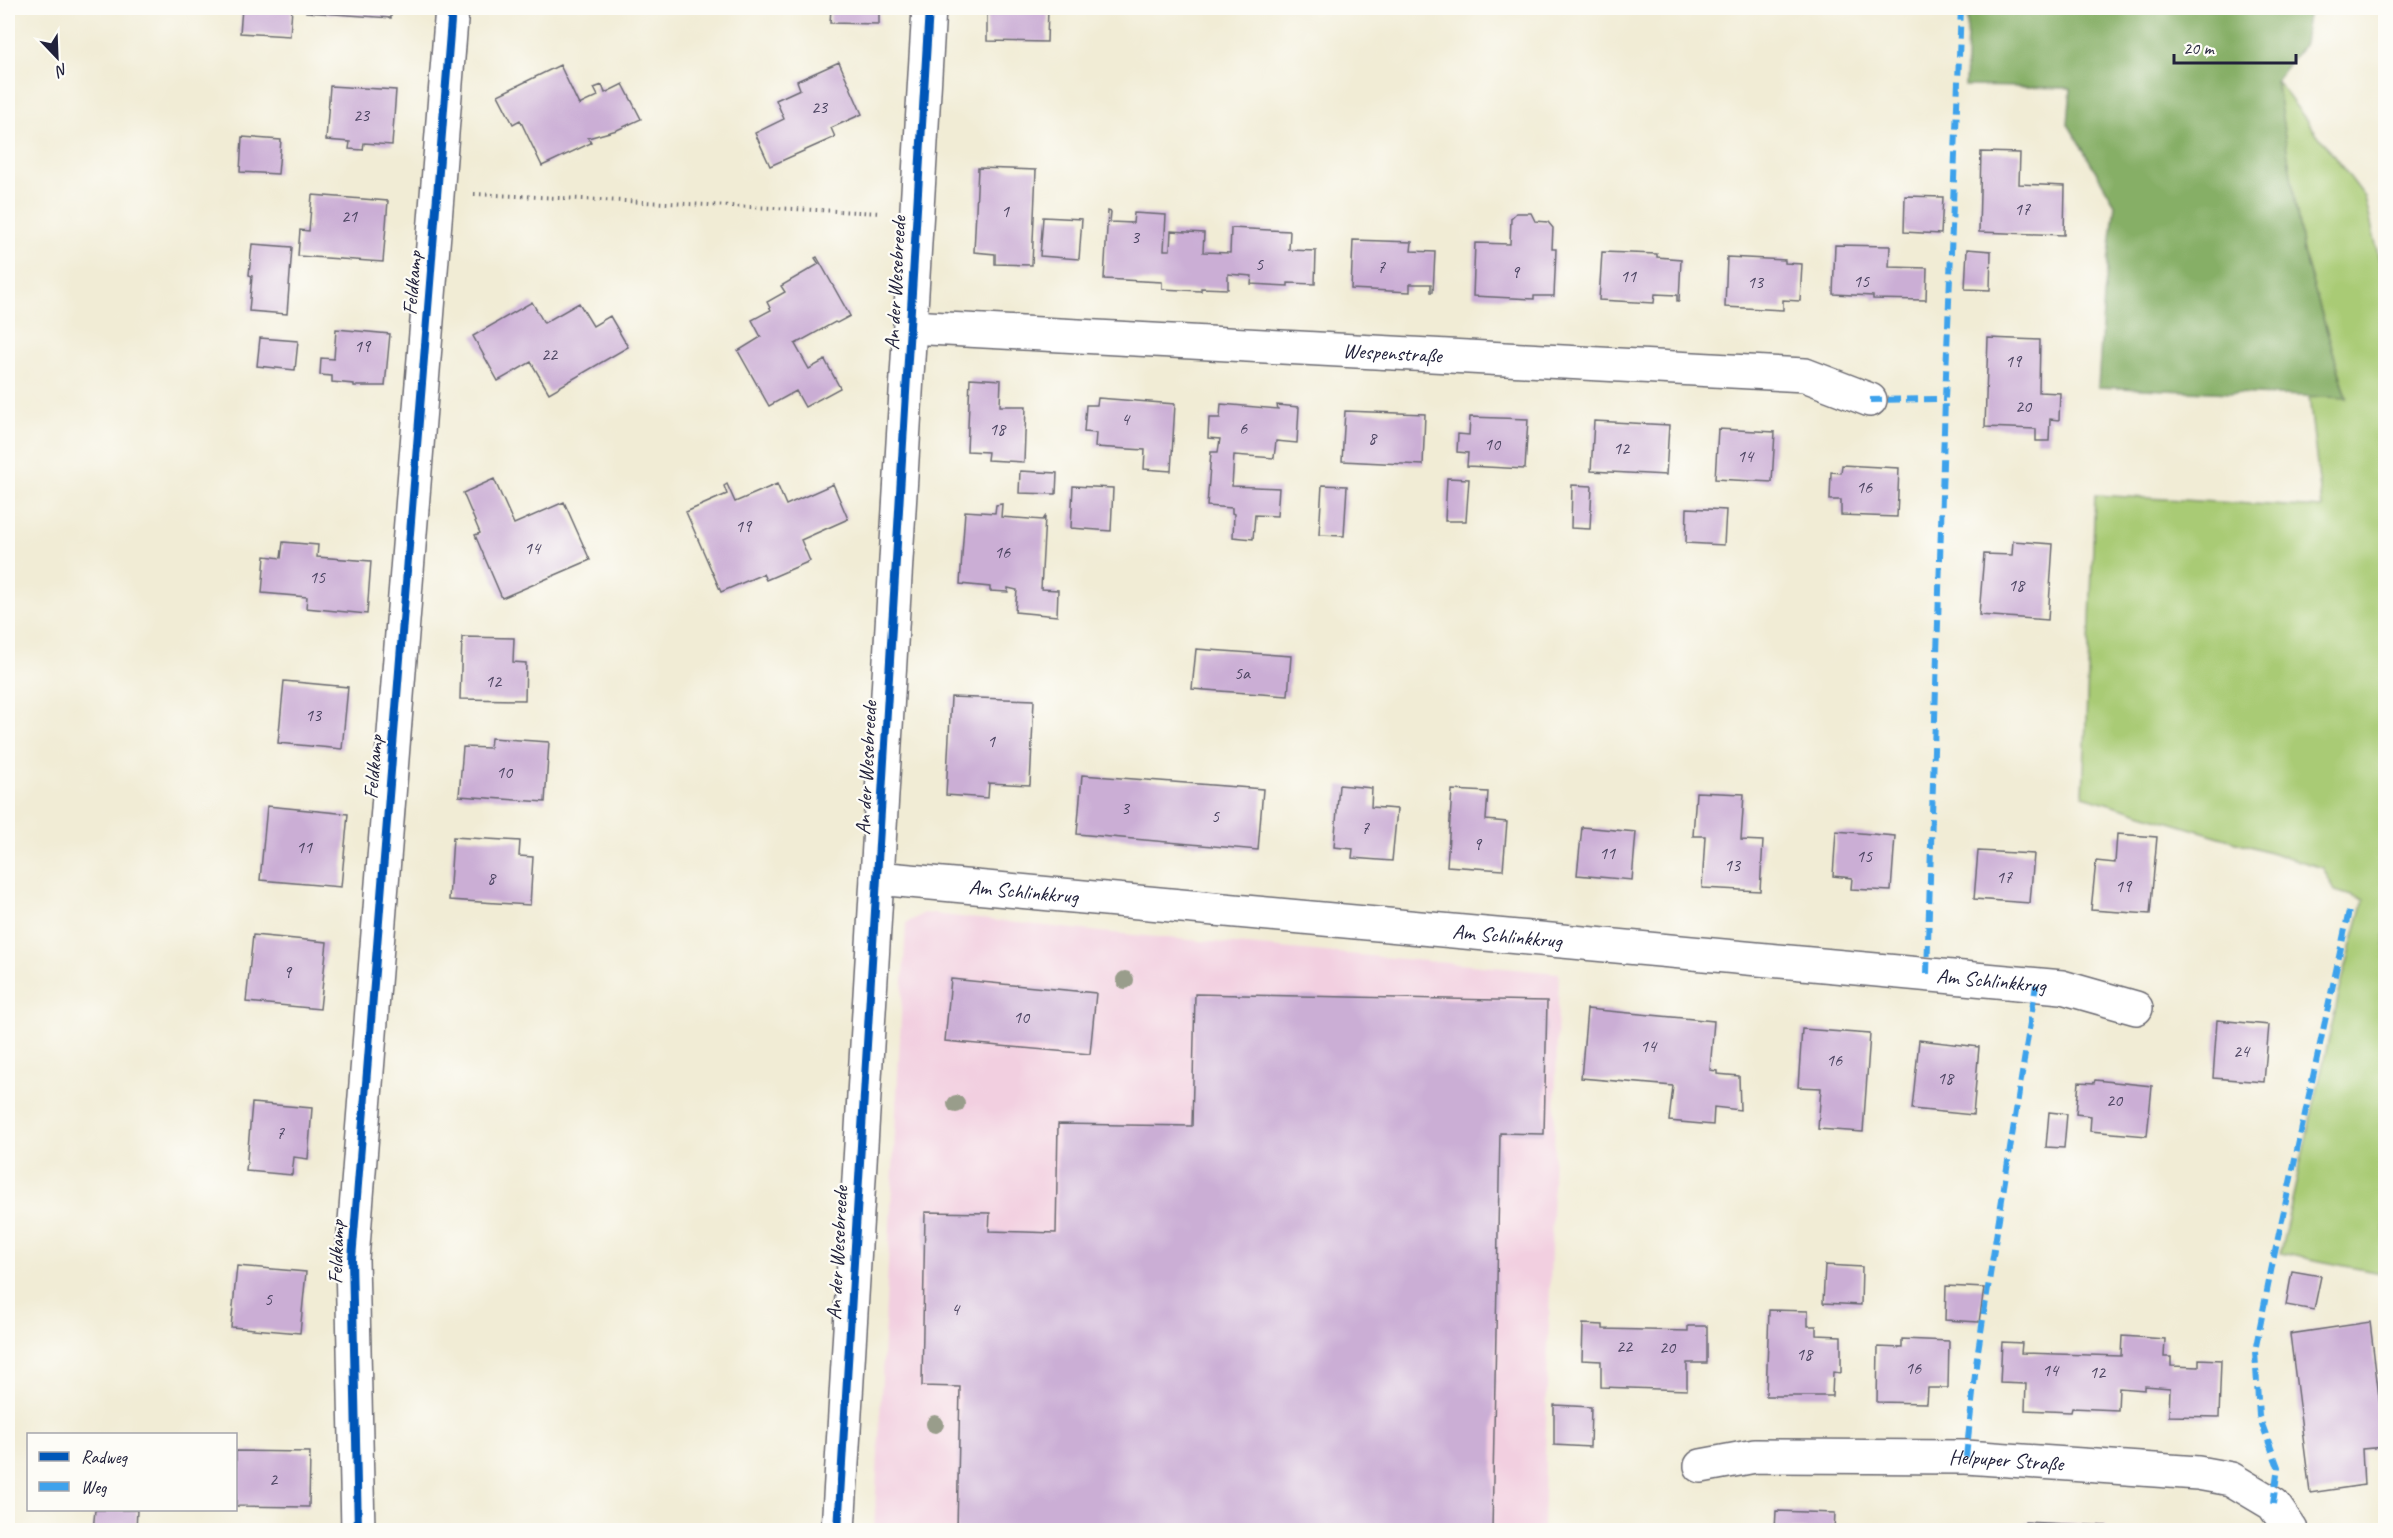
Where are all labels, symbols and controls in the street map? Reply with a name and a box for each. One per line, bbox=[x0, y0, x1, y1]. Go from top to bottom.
north arrow bbox=[27, 27, 87, 87]
scale bar bbox=[2174, 27, 2296, 65]
text: 20 m bbox=[2183, 37, 2216, 59]
text: N bbox=[51, 59, 71, 82]
house number: 23 bbox=[811, 96, 829, 118]
house number: 23 bbox=[353, 104, 371, 126]
house number: 17 bbox=[2014, 198, 2031, 220]
house number: 1 bbox=[1001, 200, 1010, 222]
house number: 21 bbox=[341, 205, 358, 227]
street label: An der Wesebreede bbox=[879, 214, 912, 351]
house number: 3 bbox=[1131, 226, 1141, 248]
street label: Feldkamp bbox=[396, 249, 428, 316]
house number: 5 bbox=[1255, 253, 1264, 275]
house number: 7 bbox=[1377, 256, 1386, 278]
house number: 9 bbox=[1511, 261, 1521, 283]
house number: 11 bbox=[1620, 265, 1637, 287]
house number: 15 bbox=[1853, 270, 1870, 292]
house number: 13 bbox=[1747, 271, 1765, 293]
house number: 19 bbox=[354, 335, 372, 357]
street label: Wespenstraße bbox=[1342, 337, 1445, 369]
house number: 22 bbox=[541, 343, 559, 365]
house number: 19 bbox=[2005, 350, 2023, 372]
house number: 20 bbox=[2015, 395, 2033, 417]
house number: 4 bbox=[1121, 408, 1131, 430]
house number: 6 bbox=[1239, 417, 1248, 439]
house number: 18 bbox=[989, 418, 1007, 440]
house number: 8 bbox=[1368, 427, 1378, 449]
house number: 10 bbox=[1484, 433, 1502, 455]
house number: 12 bbox=[1613, 437, 1631, 459]
house number: 14 bbox=[1737, 445, 1755, 467]
house number: 16 bbox=[1856, 476, 1873, 498]
house number: 19 bbox=[735, 515, 753, 537]
house number: 14 bbox=[524, 537, 542, 559]
house number: 16 bbox=[994, 541, 1011, 563]
house number: 15 bbox=[309, 566, 326, 588]
house number: 18 bbox=[2008, 574, 2026, 596]
house number: 5a bbox=[1234, 662, 1251, 684]
house number: 12 bbox=[485, 670, 503, 692]
street label: An der Wesebreede bbox=[850, 699, 883, 836]
house number: 13 bbox=[305, 704, 323, 726]
house number: 1 bbox=[987, 730, 996, 752]
street label: Feldkamp bbox=[357, 733, 389, 800]
house number: 10 bbox=[496, 761, 514, 783]
house number: 3 bbox=[1121, 797, 1131, 819]
house number: 5 bbox=[1211, 805, 1220, 827]
house number: 7 bbox=[1361, 817, 1370, 839]
house number: 9 bbox=[1473, 833, 1483, 855]
house number: 11 bbox=[296, 836, 313, 858]
house number: 11 bbox=[1599, 842, 1616, 864]
house number: 15 bbox=[1856, 845, 1873, 867]
house number: 13 bbox=[1724, 854, 1742, 876]
house number: 17 bbox=[1996, 866, 2013, 888]
house number: 8 bbox=[487, 867, 497, 889]
street label: Am Schlinkkrug bbox=[968, 873, 1081, 910]
house number: 19 bbox=[2115, 875, 2133, 897]
street label: Am Schlinkkrug bbox=[1452, 918, 1565, 954]
house number: 9 bbox=[283, 961, 293, 983]
street label: Am Schlinkkrug bbox=[1936, 963, 2049, 999]
house number: 10 bbox=[1013, 1006, 1031, 1028]
house number: 14 bbox=[1640, 1035, 1658, 1057]
house number: 24 bbox=[2233, 1040, 2251, 1062]
house number: 16 bbox=[1826, 1049, 1843, 1071]
house number: 18 bbox=[1937, 1067, 1955, 1089]
house number: 20 bbox=[2106, 1089, 2124, 1111]
house number: 7 bbox=[276, 1122, 285, 1144]
street label: An der Wesebreede bbox=[821, 1184, 854, 1321]
street label: Feldkamp bbox=[322, 1219, 350, 1284]
house number: 5 bbox=[264, 1288, 273, 1310]
house number: 4 bbox=[951, 1298, 961, 1320]
house number: 22 bbox=[1616, 1335, 1634, 1357]
house number: 20 bbox=[1659, 1336, 1677, 1358]
house number: 18 bbox=[1796, 1343, 1814, 1365]
house number: 16 bbox=[1905, 1357, 1922, 1379]
house number: 14 bbox=[2042, 1359, 2060, 1381]
house number: 12 bbox=[2089, 1361, 2107, 1383]
legend bbox=[27, 1433, 237, 1511]
street label: Helpuper Straße bbox=[1949, 1444, 2066, 1477]
text: Radweg bbox=[81, 1446, 129, 1468]
house number: 2 bbox=[269, 1468, 279, 1490]
text: Weg bbox=[81, 1476, 108, 1498]

